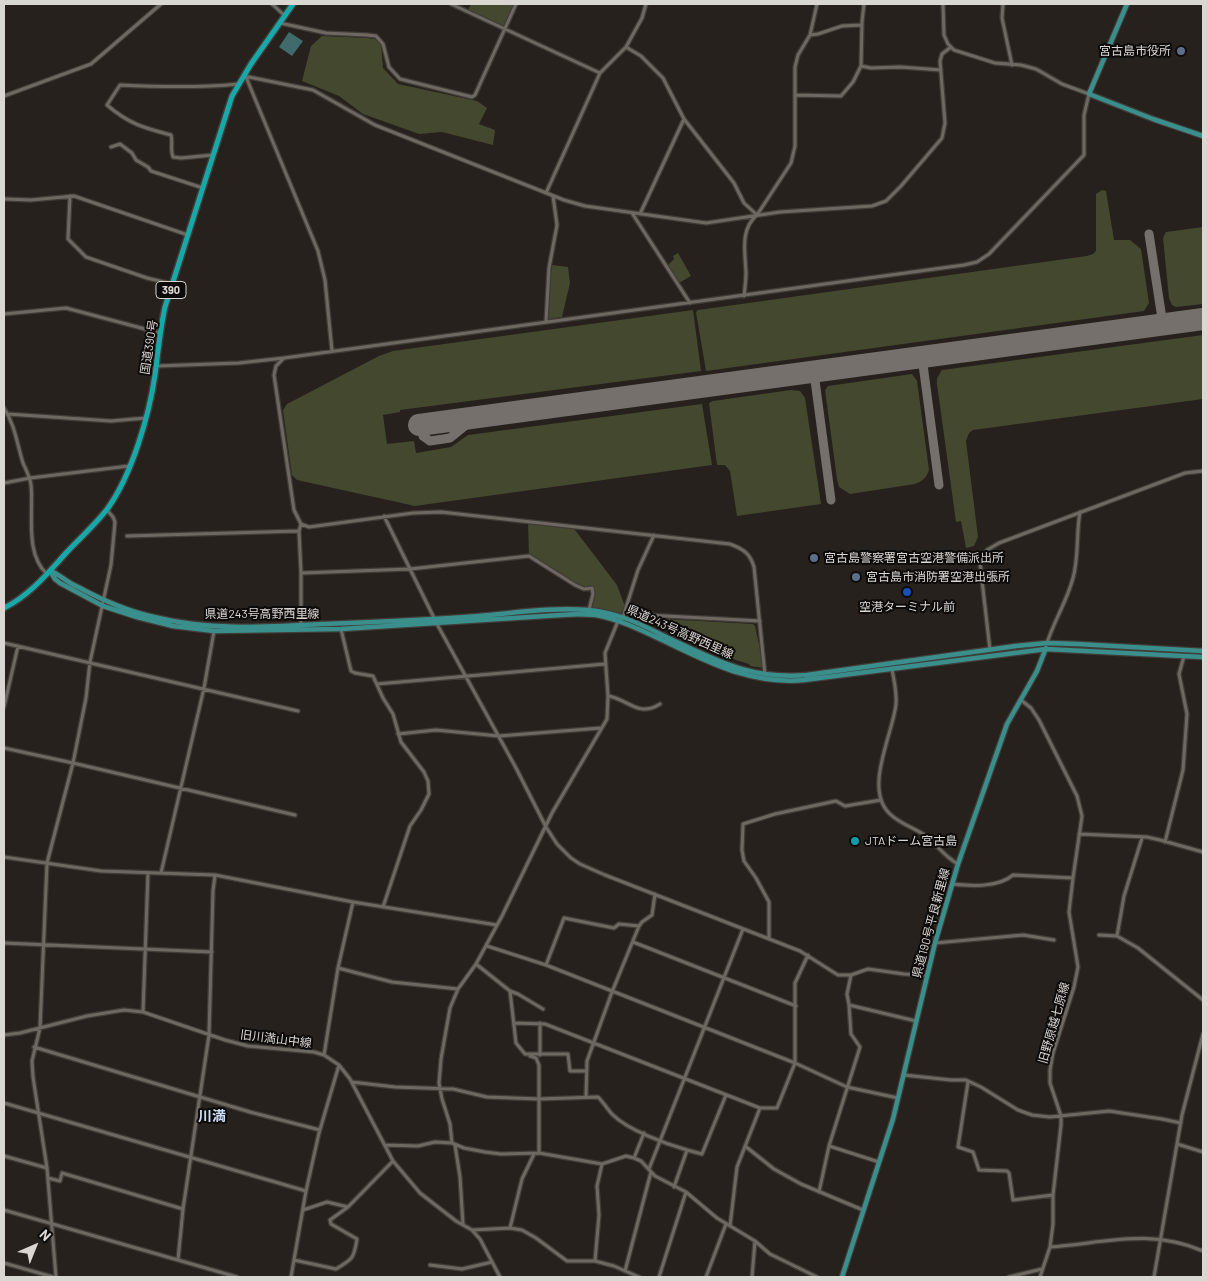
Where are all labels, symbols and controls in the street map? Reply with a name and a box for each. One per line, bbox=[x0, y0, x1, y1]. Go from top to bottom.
place label: 宮古島市役所 bbox=[1099, 44, 1171, 58]
marker: 宮古島市役所 bbox=[1175, 45, 1187, 57]
road number: 390 bbox=[156, 282, 186, 298]
street label: 国道390号 bbox=[138, 319, 160, 375]
place label: 宮古島警察署宮古空港警備派出所 bbox=[824, 551, 1004, 565]
marker: 宮古島警察署宮古空港警備派出所 bbox=[808, 552, 820, 564]
place label: 宮古島市消防署空港出張所 bbox=[866, 570, 1010, 584]
marker: 宮古島市消防署空港出張所 bbox=[850, 571, 862, 583]
marker: 空港ターミナル前 bbox=[901, 586, 913, 598]
place label: 空港ターミナル前 bbox=[859, 600, 955, 614]
street label: 県道243号高野西里線 bbox=[624, 602, 736, 662]
street label: 県道243号高野西里線 bbox=[204, 607, 320, 621]
place label: JTAドーム宮古島 bbox=[865, 834, 957, 848]
marker: JTAドーム宮古島 bbox=[849, 835, 861, 847]
street label: 県道190号平良新里線 bbox=[909, 866, 953, 980]
street label: 旧野原越七原線 bbox=[1036, 981, 1072, 1065]
street label: 旧川満山中線 bbox=[239, 1027, 313, 1051]
district label: 川満 bbox=[198, 1108, 226, 1124]
north arrow bbox=[10, 1221, 60, 1271]
text: N bbox=[37, 1226, 55, 1244]

